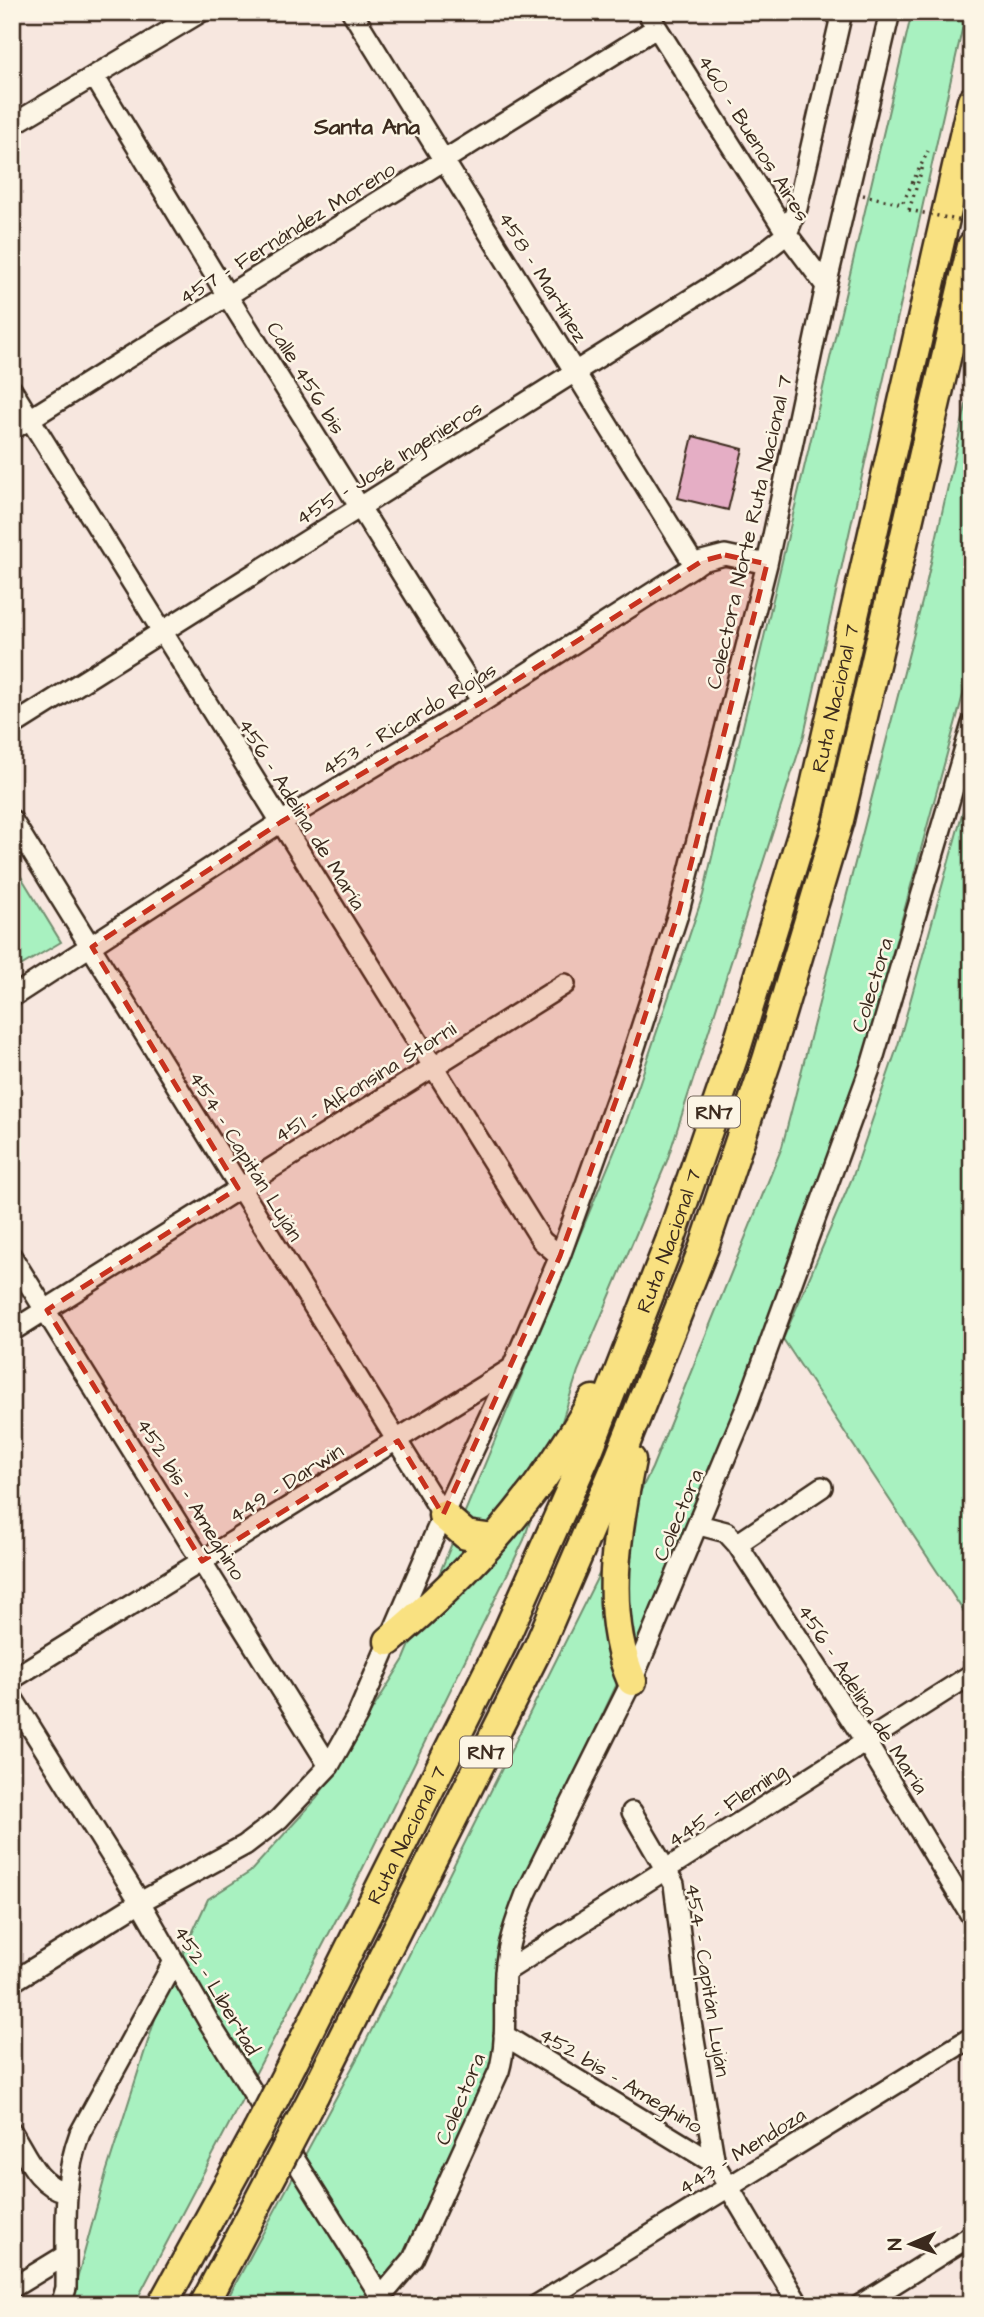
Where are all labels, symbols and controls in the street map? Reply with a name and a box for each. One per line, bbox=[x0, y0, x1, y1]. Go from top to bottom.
street label: 460 - Buenos Aires bbox=[690, 49, 817, 228]
district label: Santa Ana bbox=[313, 111, 420, 143]
street label: 457 - Fernández Moreno bbox=[174, 155, 401, 312]
street label: 458 - Martínez bbox=[491, 206, 595, 349]
street label: Calle 456 bis bbox=[259, 316, 352, 440]
street label: Colectora Norte Ruta Nacional 7 bbox=[699, 372, 800, 692]
street label: 455 - José Ingenieros bbox=[290, 394, 489, 535]
street label: Ruta Nacional 7 bbox=[805, 621, 867, 775]
street label: 453 - Ricardo Rojas bbox=[316, 656, 502, 783]
street label: 456 - Adelina de María bbox=[231, 713, 373, 916]
street label: Colectora bbox=[844, 934, 901, 1036]
street label: 451 - Alfonsina Storni bbox=[269, 1015, 462, 1150]
street label: 454 - Capitán Luján bbox=[181, 1066, 310, 1247]
road number: RN7 bbox=[688, 1096, 740, 1128]
street label: Ruta Nacional 7 bbox=[629, 1165, 709, 1317]
street label: 452 bis - Ameghino bbox=[127, 1413, 252, 1587]
street label: 449 - Darwin bbox=[223, 1437, 349, 1530]
street label: Colectora bbox=[646, 1465, 711, 1566]
street label: 456 - Adelina de María bbox=[790, 1599, 935, 1800]
road number: RN7 bbox=[460, 1736, 512, 1768]
street label: 445 - Fleming bbox=[662, 1756, 794, 1857]
street label: Ruta Nacional 7 bbox=[360, 1761, 454, 1909]
street label: 454 - Capitán Luján bbox=[677, 1881, 737, 2079]
street label: 452 - Libertad bbox=[166, 1920, 267, 2061]
street label: 452 bis - Ameghino bbox=[532, 2020, 708, 2143]
street label: Colectora bbox=[428, 2049, 493, 2150]
street label: 443 - Mendoza bbox=[673, 2100, 812, 2202]
north arrow bbox=[876, 2208, 946, 2278]
text: N bbox=[882, 2238, 909, 2251]

